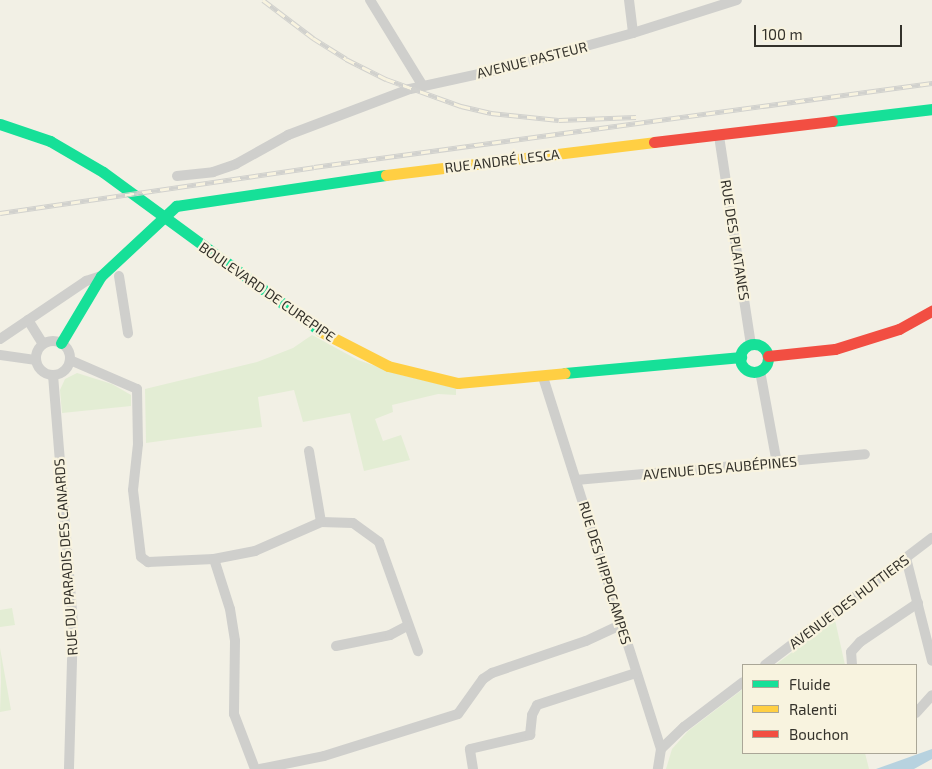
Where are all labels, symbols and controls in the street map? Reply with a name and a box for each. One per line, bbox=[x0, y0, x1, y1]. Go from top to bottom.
scale bar bbox=[757, 15, 904, 47]
text: 100 m bbox=[762, 25, 803, 43]
street label: AVENUE PASTEUR bbox=[475, 38, 589, 82]
street label: RUE ANDRÉ LESCA bbox=[443, 146, 561, 176]
street label: RUE DES PLATANES bbox=[717, 178, 753, 302]
street label: BOULEVARD DE CUREPIPE bbox=[196, 239, 338, 345]
street label: AVENUE DES AUBÉPINES bbox=[642, 453, 798, 483]
street label: RUE DU PARADIS DES CANARDS bbox=[51, 458, 81, 656]
street label: RUE DES HIPPOCAMPES bbox=[575, 499, 635, 647]
street label: AVENUE DES HUTTIERS bbox=[786, 551, 912, 653]
legend bbox=[742, 664, 917, 754]
text: Fluide bbox=[789, 675, 830, 693]
text: Ralenti bbox=[789, 700, 837, 718]
text: Bouchon bbox=[789, 725, 849, 743]

